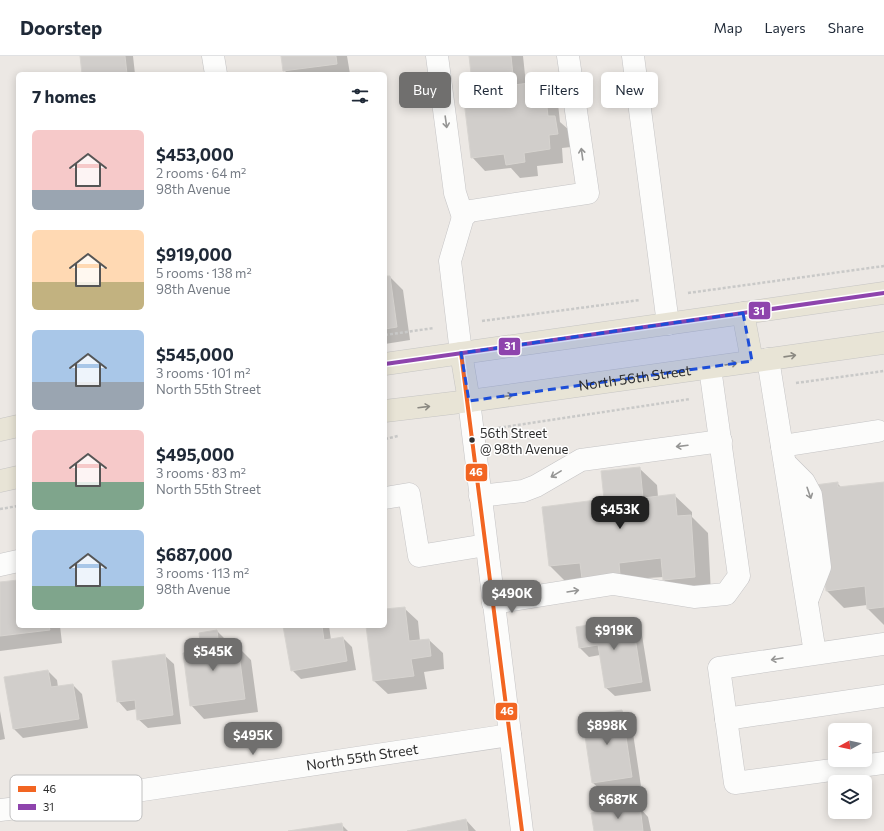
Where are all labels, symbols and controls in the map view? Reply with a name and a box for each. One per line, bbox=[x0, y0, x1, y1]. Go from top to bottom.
text: Doorstep bbox=[20, 16, 102, 39]
text: Map bbox=[714, 19, 742, 36]
text: Layers bbox=[764, 19, 806, 36]
text: Share bbox=[828, 19, 864, 36]
chip: Buy bbox=[399, 72, 451, 108]
chip: Rent bbox=[459, 72, 517, 108]
chip: Filters bbox=[525, 72, 593, 108]
chip: New bbox=[601, 72, 658, 108]
icon: filters bbox=[349, 85, 371, 107]
text: 7 homes bbox=[32, 86, 96, 107]
one-way arrow bbox=[442, 115, 450, 128]
text: $453,000 bbox=[156, 144, 234, 165]
icon: home bbox=[64, 146, 112, 194]
one-way arrow bbox=[578, 148, 586, 161]
text: 2 rooms · 64 m² bbox=[156, 165, 246, 181]
text: 98th Avenue bbox=[156, 181, 230, 197]
text: $919,000 bbox=[156, 244, 232, 265]
icon: home bbox=[64, 246, 112, 294]
text: 5 rooms · 138 m² bbox=[156, 265, 252, 281]
text: 98th Avenue bbox=[156, 281, 230, 297]
line badge: 31 bbox=[748, 301, 771, 320]
text: 31 bbox=[753, 304, 765, 317]
line badge: 31 bbox=[498, 337, 521, 356]
text: 31 bbox=[504, 339, 516, 352]
text: $545,000 bbox=[156, 344, 234, 365]
icon: home bbox=[64, 346, 112, 394]
one-way arrow bbox=[783, 352, 796, 360]
one-way arrow bbox=[724, 360, 737, 368]
street label: North 56th Street bbox=[577, 361, 692, 394]
text: 3 rooms · 101 m² bbox=[156, 365, 250, 381]
text: North 55th Street bbox=[156, 381, 261, 397]
one-way arrow bbox=[500, 392, 513, 400]
one-way arrow bbox=[417, 403, 430, 410]
place label: 56th Street @ 98th Avenue bbox=[480, 425, 568, 457]
marker: 56th Street @ 98th Avenue bbox=[467, 435, 477, 445]
one-way arrow bbox=[676, 442, 689, 450]
text: $495,000 bbox=[156, 444, 234, 465]
icon: home bbox=[64, 446, 112, 494]
line badge: 46 bbox=[465, 463, 488, 482]
text: 3 rooms · 83 m² bbox=[156, 465, 246, 481]
text: 46 bbox=[469, 465, 483, 478]
one-way arrow bbox=[551, 469, 562, 478]
text: North 55th Street bbox=[156, 481, 261, 497]
one-way arrow bbox=[806, 487, 813, 500]
pin: $453K bbox=[592, 496, 648, 530]
text: $453K bbox=[600, 501, 640, 517]
text: $687,000 bbox=[156, 544, 233, 565]
icon: home bbox=[64, 546, 112, 594]
text: 3 rooms · 113 m² bbox=[156, 565, 249, 581]
pin: $490K bbox=[484, 580, 540, 614]
text: 98th Avenue bbox=[156, 581, 230, 597]
text: $490K bbox=[491, 585, 533, 601]
one-way arrow bbox=[566, 587, 579, 595]
pin: $919K bbox=[586, 617, 642, 651]
text: $919K bbox=[595, 622, 633, 638]
pin: $545K bbox=[185, 638, 241, 672]
text: $545K bbox=[193, 643, 233, 659]
one-way arrow bbox=[771, 655, 784, 663]
line badge: 46 bbox=[495, 702, 518, 721]
text: 46 bbox=[500, 704, 514, 717]
pin: $898K bbox=[579, 712, 635, 746]
text: $898K bbox=[587, 717, 627, 733]
pin: $495K bbox=[225, 722, 281, 756]
north arrow bbox=[828, 723, 872, 767]
map controls bbox=[828, 723, 872, 819]
text: $495K bbox=[233, 727, 273, 743]
street label: North 55th Street bbox=[305, 740, 420, 773]
legend bbox=[10, 775, 142, 821]
button: layers bbox=[828, 775, 872, 819]
text: 46 bbox=[43, 782, 57, 795]
pin: $687K bbox=[590, 786, 646, 820]
text: $687K bbox=[598, 791, 638, 807]
text: 31 bbox=[43, 800, 54, 813]

